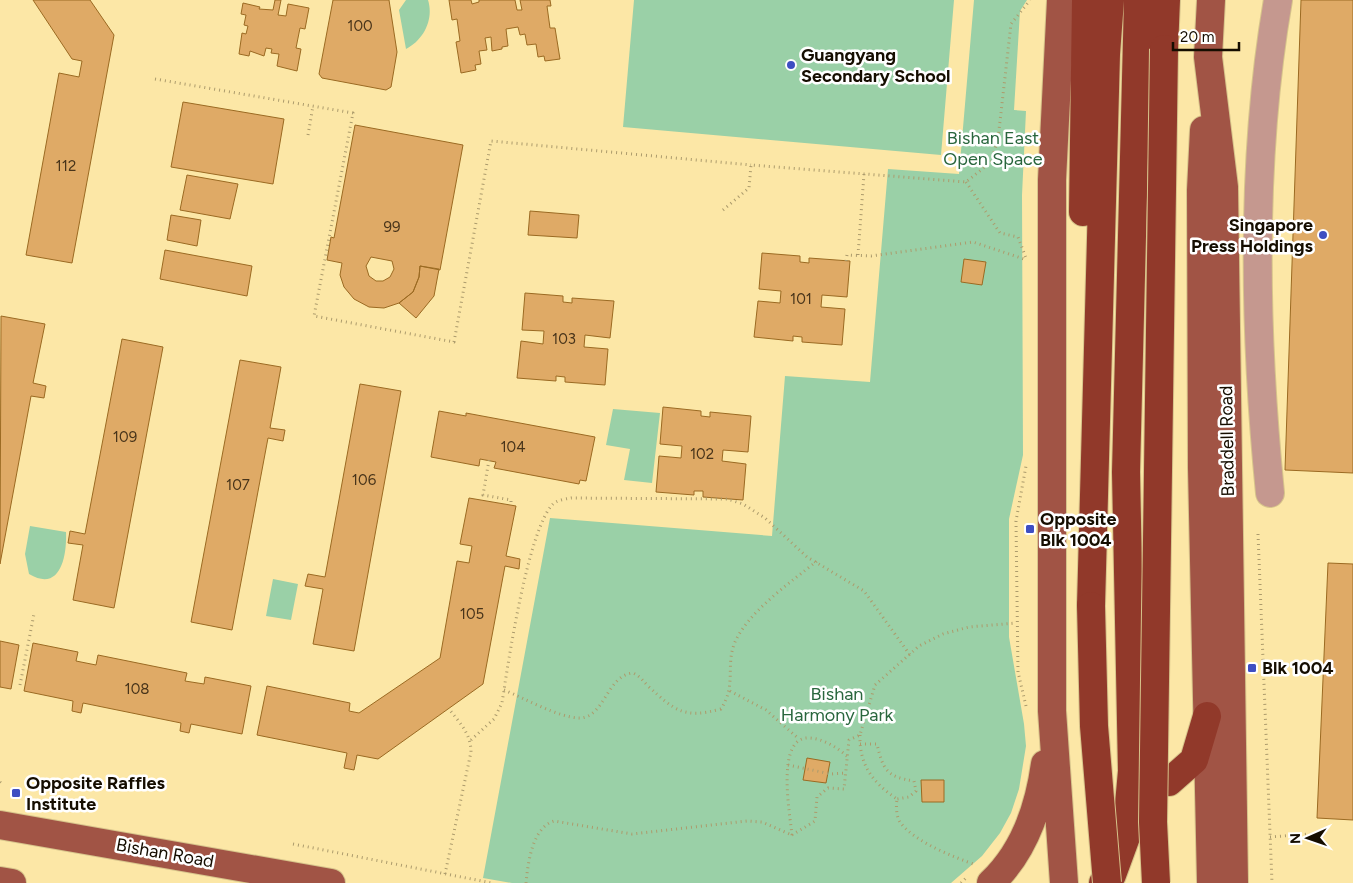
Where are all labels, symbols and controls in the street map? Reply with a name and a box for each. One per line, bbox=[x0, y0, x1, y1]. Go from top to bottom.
house number: 100 bbox=[347, 17, 373, 35]
scale bar bbox=[1173, 20, 1239, 52]
text: 20 m bbox=[1180, 28, 1214, 46]
place label: Guangyang Secondary School bbox=[801, 44, 951, 87]
marker: Guangyang Secondary School bbox=[785, 59, 797, 71]
park label: Bishan East Open Space bbox=[943, 127, 1043, 170]
house number: 112 bbox=[56, 157, 76, 175]
place label: Singapore Press Holdings bbox=[1191, 214, 1314, 257]
house number: 99 bbox=[384, 218, 400, 236]
marker: Singapore Press Holdings bbox=[1317, 229, 1329, 241]
house number: 101 bbox=[790, 290, 812, 308]
house number: 103 bbox=[552, 330, 576, 348]
street label: Braddell Road bbox=[1215, 385, 1239, 497]
house number: 109 bbox=[113, 428, 137, 446]
house number: 104 bbox=[500, 438, 526, 456]
house number: 102 bbox=[690, 445, 714, 463]
house number: 106 bbox=[352, 471, 377, 489]
house number: 107 bbox=[226, 476, 250, 494]
place label: Opposite Blk 1004 bbox=[1040, 508, 1116, 551]
marker: Opposite Blk 1004 bbox=[1024, 523, 1036, 535]
house number: 105 bbox=[460, 605, 484, 623]
place label: Blk 1004 bbox=[1262, 657, 1334, 679]
marker: Blk 1004 bbox=[1246, 662, 1258, 674]
house number: 108 bbox=[124, 680, 150, 698]
park label: Bishan Harmony Park bbox=[781, 683, 894, 726]
place label: Opposite Raffles Institute bbox=[26, 772, 165, 815]
marker: Opposite Raffles Institute bbox=[10, 787, 22, 799]
north arrow bbox=[1283, 813, 1333, 863]
text: N bbox=[1287, 833, 1304, 844]
street label: Bishan Road bbox=[114, 834, 216, 872]

